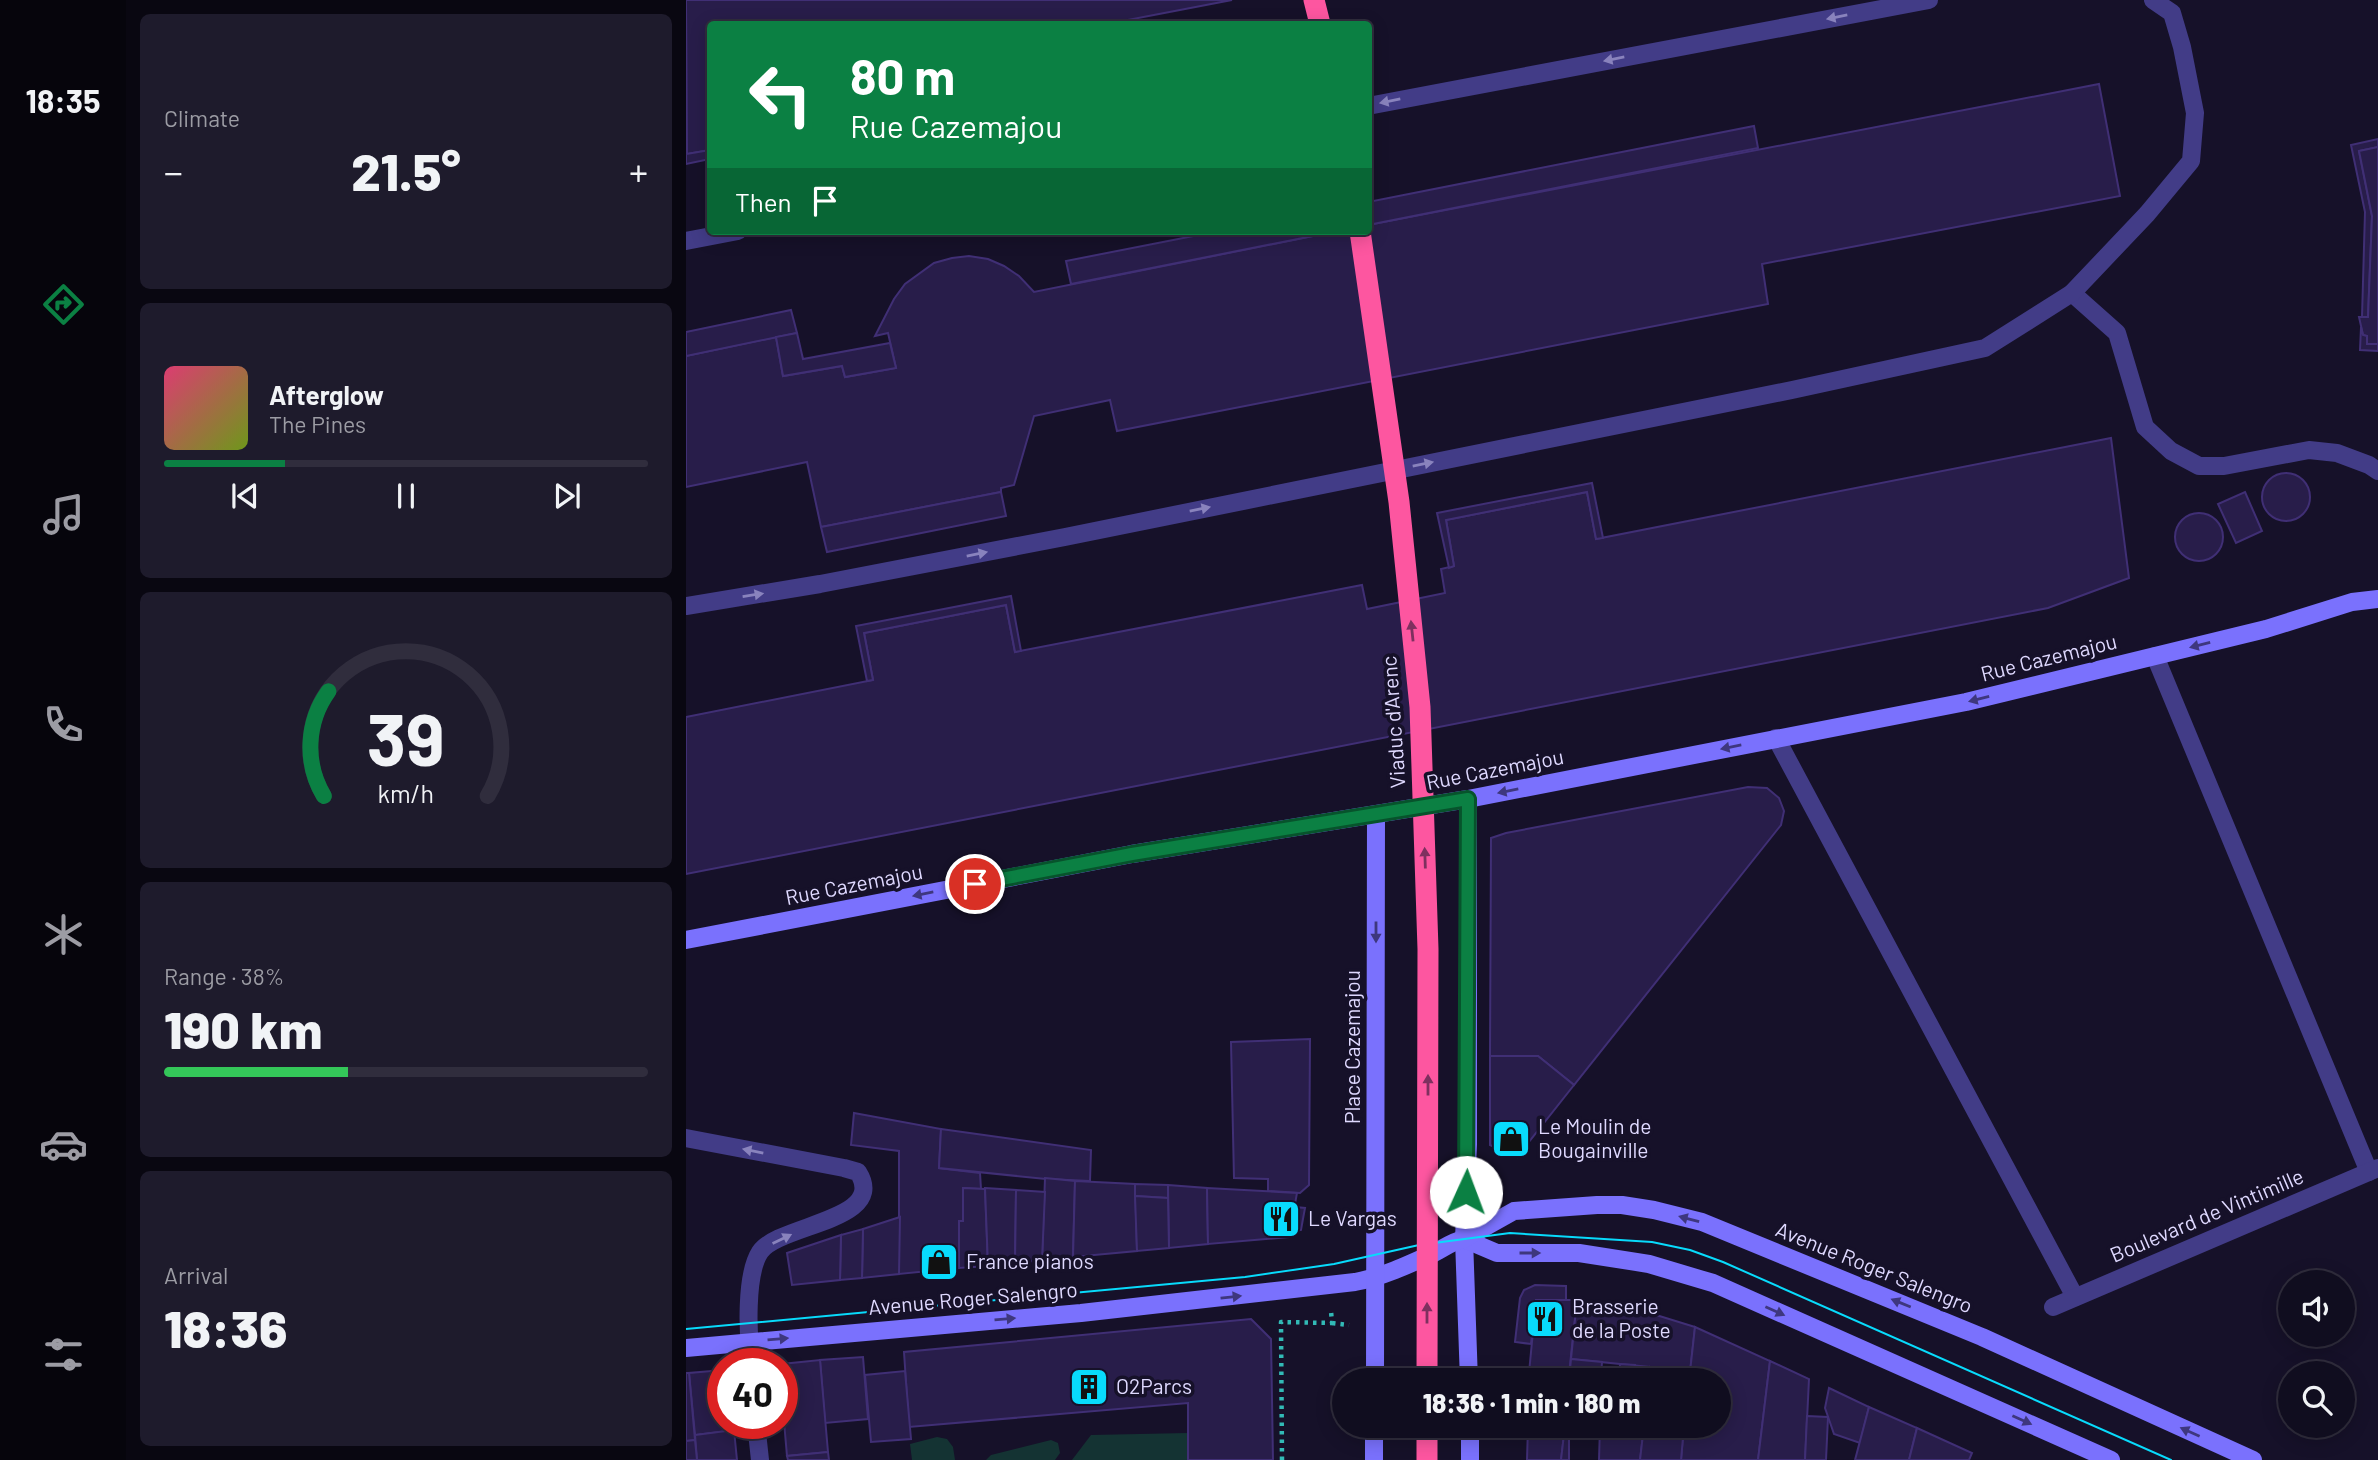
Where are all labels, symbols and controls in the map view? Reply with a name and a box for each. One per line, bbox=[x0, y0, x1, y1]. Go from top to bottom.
one-way arrow bbox=[1826, 12, 1848, 23]
text: 80 m bbox=[850, 46, 955, 105]
icon: left bbox=[735, 49, 826, 140]
one-way arrow bbox=[1603, 54, 1625, 65]
text: 18:35 bbox=[26, 81, 100, 119]
one-way arrow bbox=[1379, 96, 1401, 107]
text: Climate bbox=[164, 104, 240, 132]
text: Rue Cazemajou bbox=[850, 106, 1062, 144]
text: 21.5° bbox=[351, 139, 461, 201]
text: − bbox=[164, 148, 183, 194]
text: + bbox=[629, 148, 648, 194]
icon: arrive bbox=[806, 182, 844, 220]
text: Then bbox=[735, 186, 792, 217]
icon: directions bbox=[39, 280, 88, 329]
text: Afterglow bbox=[269, 379, 384, 410]
text: The Pines bbox=[269, 410, 366, 438]
one-way arrow bbox=[1412, 459, 1434, 470]
icon: previous bbox=[226, 477, 264, 515]
icon: pause bbox=[387, 477, 425, 515]
icon: next bbox=[548, 477, 586, 515]
icon: music bbox=[39, 490, 88, 539]
one-way arrow bbox=[1189, 504, 1211, 515]
one-way arrow bbox=[966, 548, 988, 559]
one-way arrow bbox=[742, 589, 764, 600]
one-way arrow bbox=[1406, 619, 1417, 641]
street label: Rue Cazemajou bbox=[1978, 628, 2119, 686]
one-way arrow bbox=[2188, 640, 2210, 651]
street label: Viaduc d'Arenc bbox=[1375, 655, 1410, 789]
text: 39 bbox=[367, 693, 445, 781]
one-way arrow bbox=[1967, 694, 1989, 705]
icon: phone bbox=[39, 700, 88, 749]
one-way arrow bbox=[1720, 742, 1742, 753]
street label: Rue Cazemajou bbox=[1424, 743, 1565, 794]
text: km/h bbox=[378, 778, 434, 808]
one-way arrow bbox=[1497, 785, 1519, 796]
one-way arrow bbox=[1420, 846, 1431, 868]
pin bbox=[945, 854, 1005, 914]
street label: Rue Cazemajou bbox=[783, 858, 924, 909]
icon: arrive bbox=[956, 865, 994, 903]
one-way arrow bbox=[912, 889, 934, 900]
icon: climate bbox=[39, 910, 88, 959]
one-way arrow bbox=[1370, 921, 1382, 943]
text: Range · 38% bbox=[164, 962, 284, 990]
street label: Place Cazemajou bbox=[1339, 970, 1364, 1124]
text: 190 km bbox=[164, 997, 322, 1059]
one-way arrow bbox=[1422, 1074, 1434, 1096]
place label: Le Moulin de Bougainville bbox=[1538, 1113, 1651, 1162]
shop icon: Le Moulin de Bougainville bbox=[1490, 1118, 1532, 1160]
icon: car bbox=[39, 1120, 88, 1169]
one-way arrow bbox=[742, 1145, 764, 1156]
position arrow bbox=[1429, 1155, 1503, 1229]
street label: Boulevard de Vintimille bbox=[2106, 1163, 2307, 1267]
restaurant icon: Le Vargas bbox=[1260, 1198, 1302, 1240]
place label: Le Vargas bbox=[1308, 1205, 1397, 1230]
one-way arrow bbox=[1678, 1213, 1700, 1224]
street label: Avenue Roger Salengro bbox=[1773, 1216, 1977, 1318]
one-way arrow bbox=[772, 1233, 792, 1245]
shop icon: France pianos bbox=[918, 1241, 960, 1283]
one-way arrow bbox=[1519, 1247, 1541, 1259]
place label: France pianos bbox=[966, 1248, 1094, 1273]
text: Arrival bbox=[164, 1261, 228, 1289]
map controls bbox=[2278, 1270, 2355, 1438]
button: sound bbox=[2278, 1270, 2355, 1347]
street label: Avenue Roger Salengro bbox=[867, 1276, 1079, 1319]
one-way arrow bbox=[1221, 1291, 1243, 1302]
place label: Brasserie de la Poste bbox=[1572, 1293, 1671, 1342]
text: 18:36 bbox=[164, 1296, 287, 1358]
restaurant icon: Brasserie de la Poste bbox=[1524, 1298, 1566, 1340]
one-way arrow bbox=[1890, 1298, 1911, 1309]
one-way arrow bbox=[1422, 1301, 1433, 1323]
one-way arrow bbox=[1765, 1306, 1786, 1317]
one-way arrow bbox=[994, 1313, 1016, 1324]
icon: filters bbox=[39, 1330, 88, 1379]
one-way arrow bbox=[768, 1333, 790, 1344]
speed limit sign: 40 bbox=[707, 1348, 798, 1439]
button: search bbox=[2278, 1361, 2355, 1438]
building icon: O2Parcs bbox=[1068, 1366, 1110, 1408]
place label: O2Parcs bbox=[1116, 1373, 1192, 1398]
text: 18:36 · 1 min · 180 m bbox=[1423, 1387, 1640, 1418]
one-way arrow bbox=[2012, 1414, 2032, 1426]
one-way arrow bbox=[2180, 1426, 2201, 1437]

